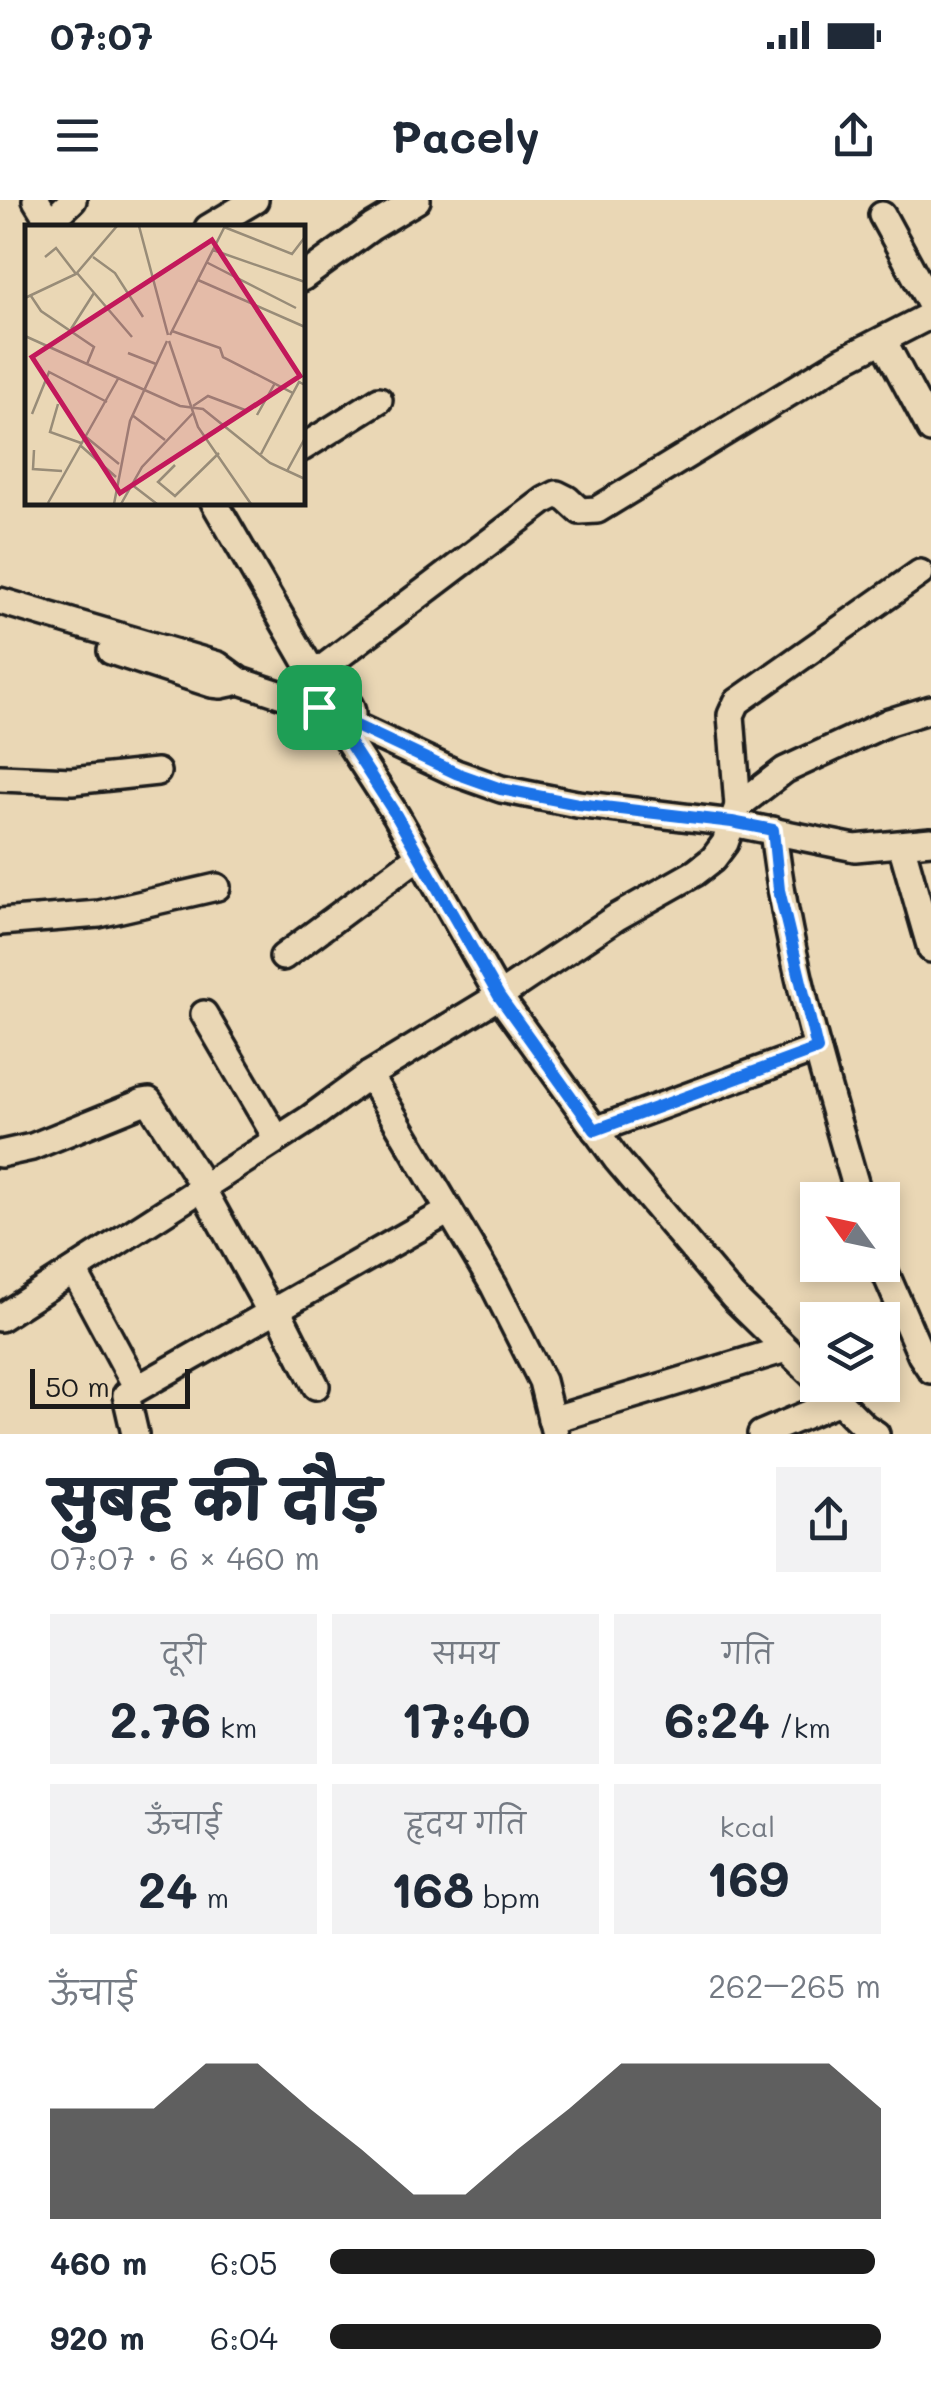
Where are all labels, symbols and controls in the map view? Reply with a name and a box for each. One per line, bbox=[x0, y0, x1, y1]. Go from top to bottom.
text: 07:07 bbox=[50, 10, 153, 60]
text: Pacely bbox=[391, 106, 540, 164]
icon: menu bbox=[50, 108, 105, 163]
icon: share bbox=[826, 108, 881, 163]
inset map bbox=[25, 225, 305, 505]
pin bbox=[277, 665, 362, 750]
icon: arrive bbox=[292, 680, 347, 735]
north arrow bbox=[800, 1182, 900, 1282]
map controls bbox=[800, 1182, 900, 1402]
button: layers bbox=[800, 1302, 900, 1402]
scale bar bbox=[30, 1364, 190, 1408]
text: 50 m bbox=[45, 1368, 110, 1404]
text: सुबह की दौड़ bbox=[50, 1462, 380, 1534]
button: share bbox=[776, 1467, 881, 1572]
text: 07:07 · 6 × 460 m bbox=[50, 1536, 320, 1578]
text: दूरी bbox=[161, 1635, 206, 1671]
text: समय bbox=[432, 1635, 499, 1671]
text: गति bbox=[722, 1635, 773, 1671]
text: 2.76 bbox=[110, 1685, 211, 1751]
text: 17:40 bbox=[401, 1685, 530, 1751]
text: 6:24 bbox=[664, 1685, 770, 1751]
text: km bbox=[211, 1709, 257, 1745]
text: /km bbox=[770, 1709, 831, 1745]
text: ऊँचाई bbox=[146, 1805, 221, 1841]
text: हृदय गति bbox=[405, 1805, 526, 1841]
text: kcal bbox=[720, 1808, 775, 1844]
text: 169 bbox=[706, 1844, 789, 1910]
text: 24 bbox=[138, 1855, 198, 1921]
text: 168 bbox=[391, 1855, 474, 1921]
text: m bbox=[198, 1879, 229, 1915]
text: bpm bbox=[474, 1879, 540, 1915]
text: 262–265 m bbox=[708, 1964, 881, 2006]
text: ऊँचाई bbox=[50, 1971, 136, 2013]
text: 460 m bbox=[50, 2241, 147, 2283]
text: 6:05 bbox=[210, 2241, 278, 2283]
text: 920 m bbox=[50, 2316, 145, 2358]
text: 6:04 bbox=[210, 2316, 278, 2358]

